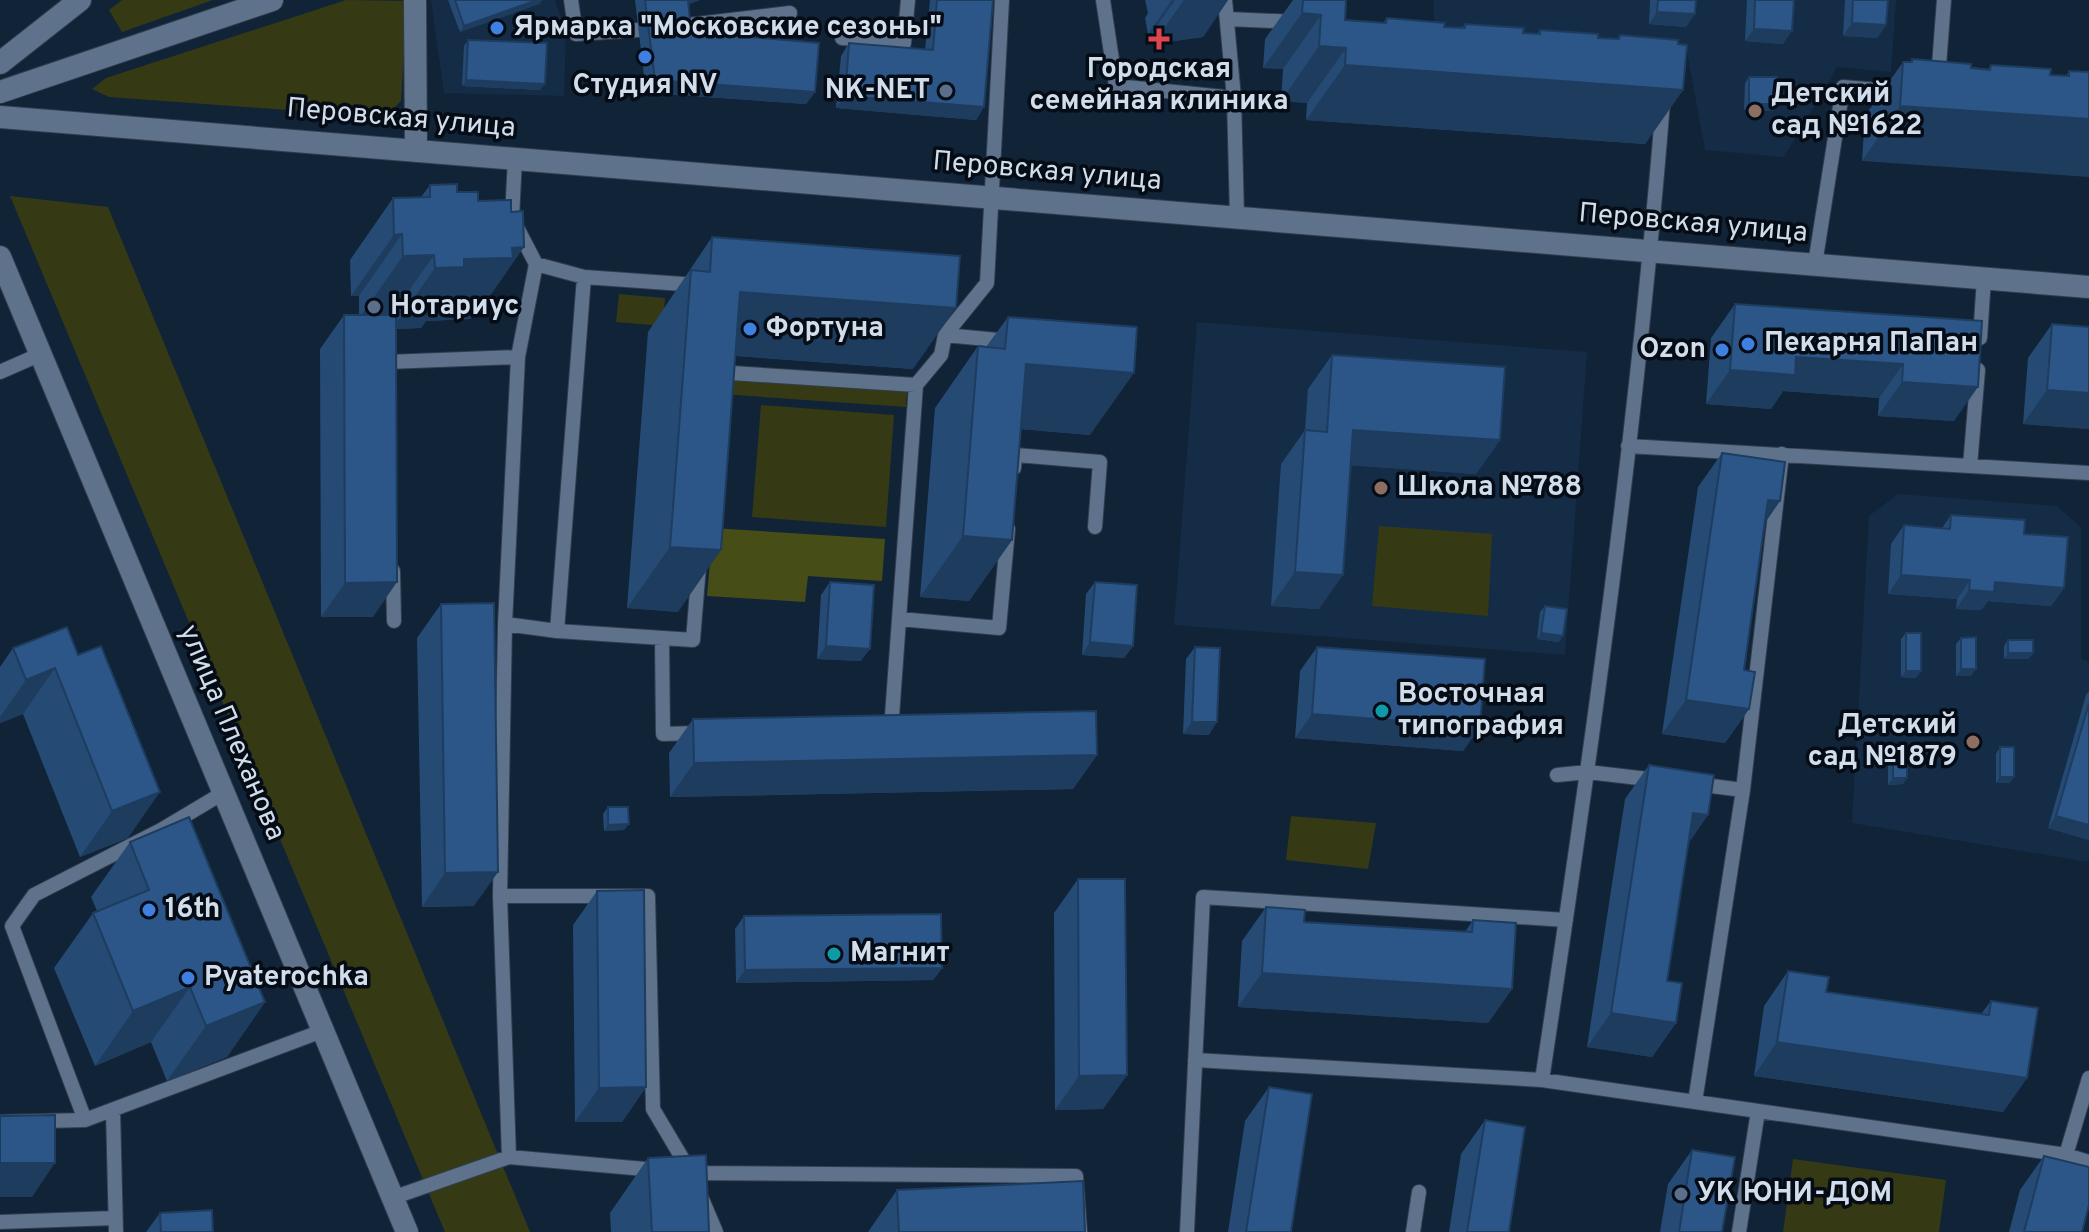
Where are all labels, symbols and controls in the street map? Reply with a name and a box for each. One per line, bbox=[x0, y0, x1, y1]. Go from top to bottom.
place label: Ярмарка "Московские сезоны" bbox=[513, 10, 942, 46]
marker: Ярмарка "Московские сезоны" bbox=[488, 19, 506, 37]
marker: Городская семейная клиника bbox=[1148, 28, 1170, 50]
marker: Студия NV bbox=[636, 48, 654, 66]
place label: Городская семейная клиника bbox=[1029, 52, 1289, 120]
place label: Студия NV bbox=[573, 68, 717, 104]
place label: NK-NET bbox=[825, 73, 930, 109]
place label: Детский сад №1622 bbox=[1771, 77, 1922, 145]
marker: NK-NET bbox=[937, 82, 955, 100]
street label: Перовская улица bbox=[285, 91, 517, 147]
marker: Детский сад №1622 bbox=[1746, 102, 1764, 120]
street label: Перовская улица bbox=[931, 144, 1163, 200]
street label: Перовская улица bbox=[1577, 196, 1809, 252]
place label: Нотариус bbox=[390, 289, 520, 325]
marker: Нотариус bbox=[365, 298, 383, 316]
place label: Фортуна bbox=[766, 311, 884, 347]
marker: Фортуна bbox=[741, 320, 759, 338]
place label: Пекарня ПаПан bbox=[1764, 326, 1978, 362]
place label: Ozon bbox=[1639, 332, 1706, 368]
marker: Пекарня ПаПан bbox=[1739, 335, 1757, 353]
marker: Ozon bbox=[1713, 341, 1731, 359]
place label: Школа №788 bbox=[1397, 470, 1582, 506]
marker: Школа №788 bbox=[1372, 479, 1390, 497]
street label: улица Плеханова bbox=[169, 620, 293, 846]
place label: Восточная типография bbox=[1398, 677, 1564, 745]
marker: Восточная типография bbox=[1373, 702, 1391, 720]
place label: Детский сад №1879 bbox=[1808, 708, 1957, 776]
marker: Детский сад №1879 bbox=[1964, 733, 1982, 751]
place label: 16th bbox=[165, 892, 220, 928]
marker: 16th bbox=[140, 901, 158, 919]
place label: Магнит bbox=[850, 936, 950, 972]
marker: Магнит bbox=[825, 945, 843, 963]
place label: Pyaterochka bbox=[204, 960, 369, 996]
marker: Pyaterochka bbox=[179, 969, 197, 987]
place label: УК ЮНИ-ДОМ bbox=[1697, 1176, 1892, 1212]
marker: УК ЮНИ-ДОМ bbox=[1672, 1185, 1690, 1203]

